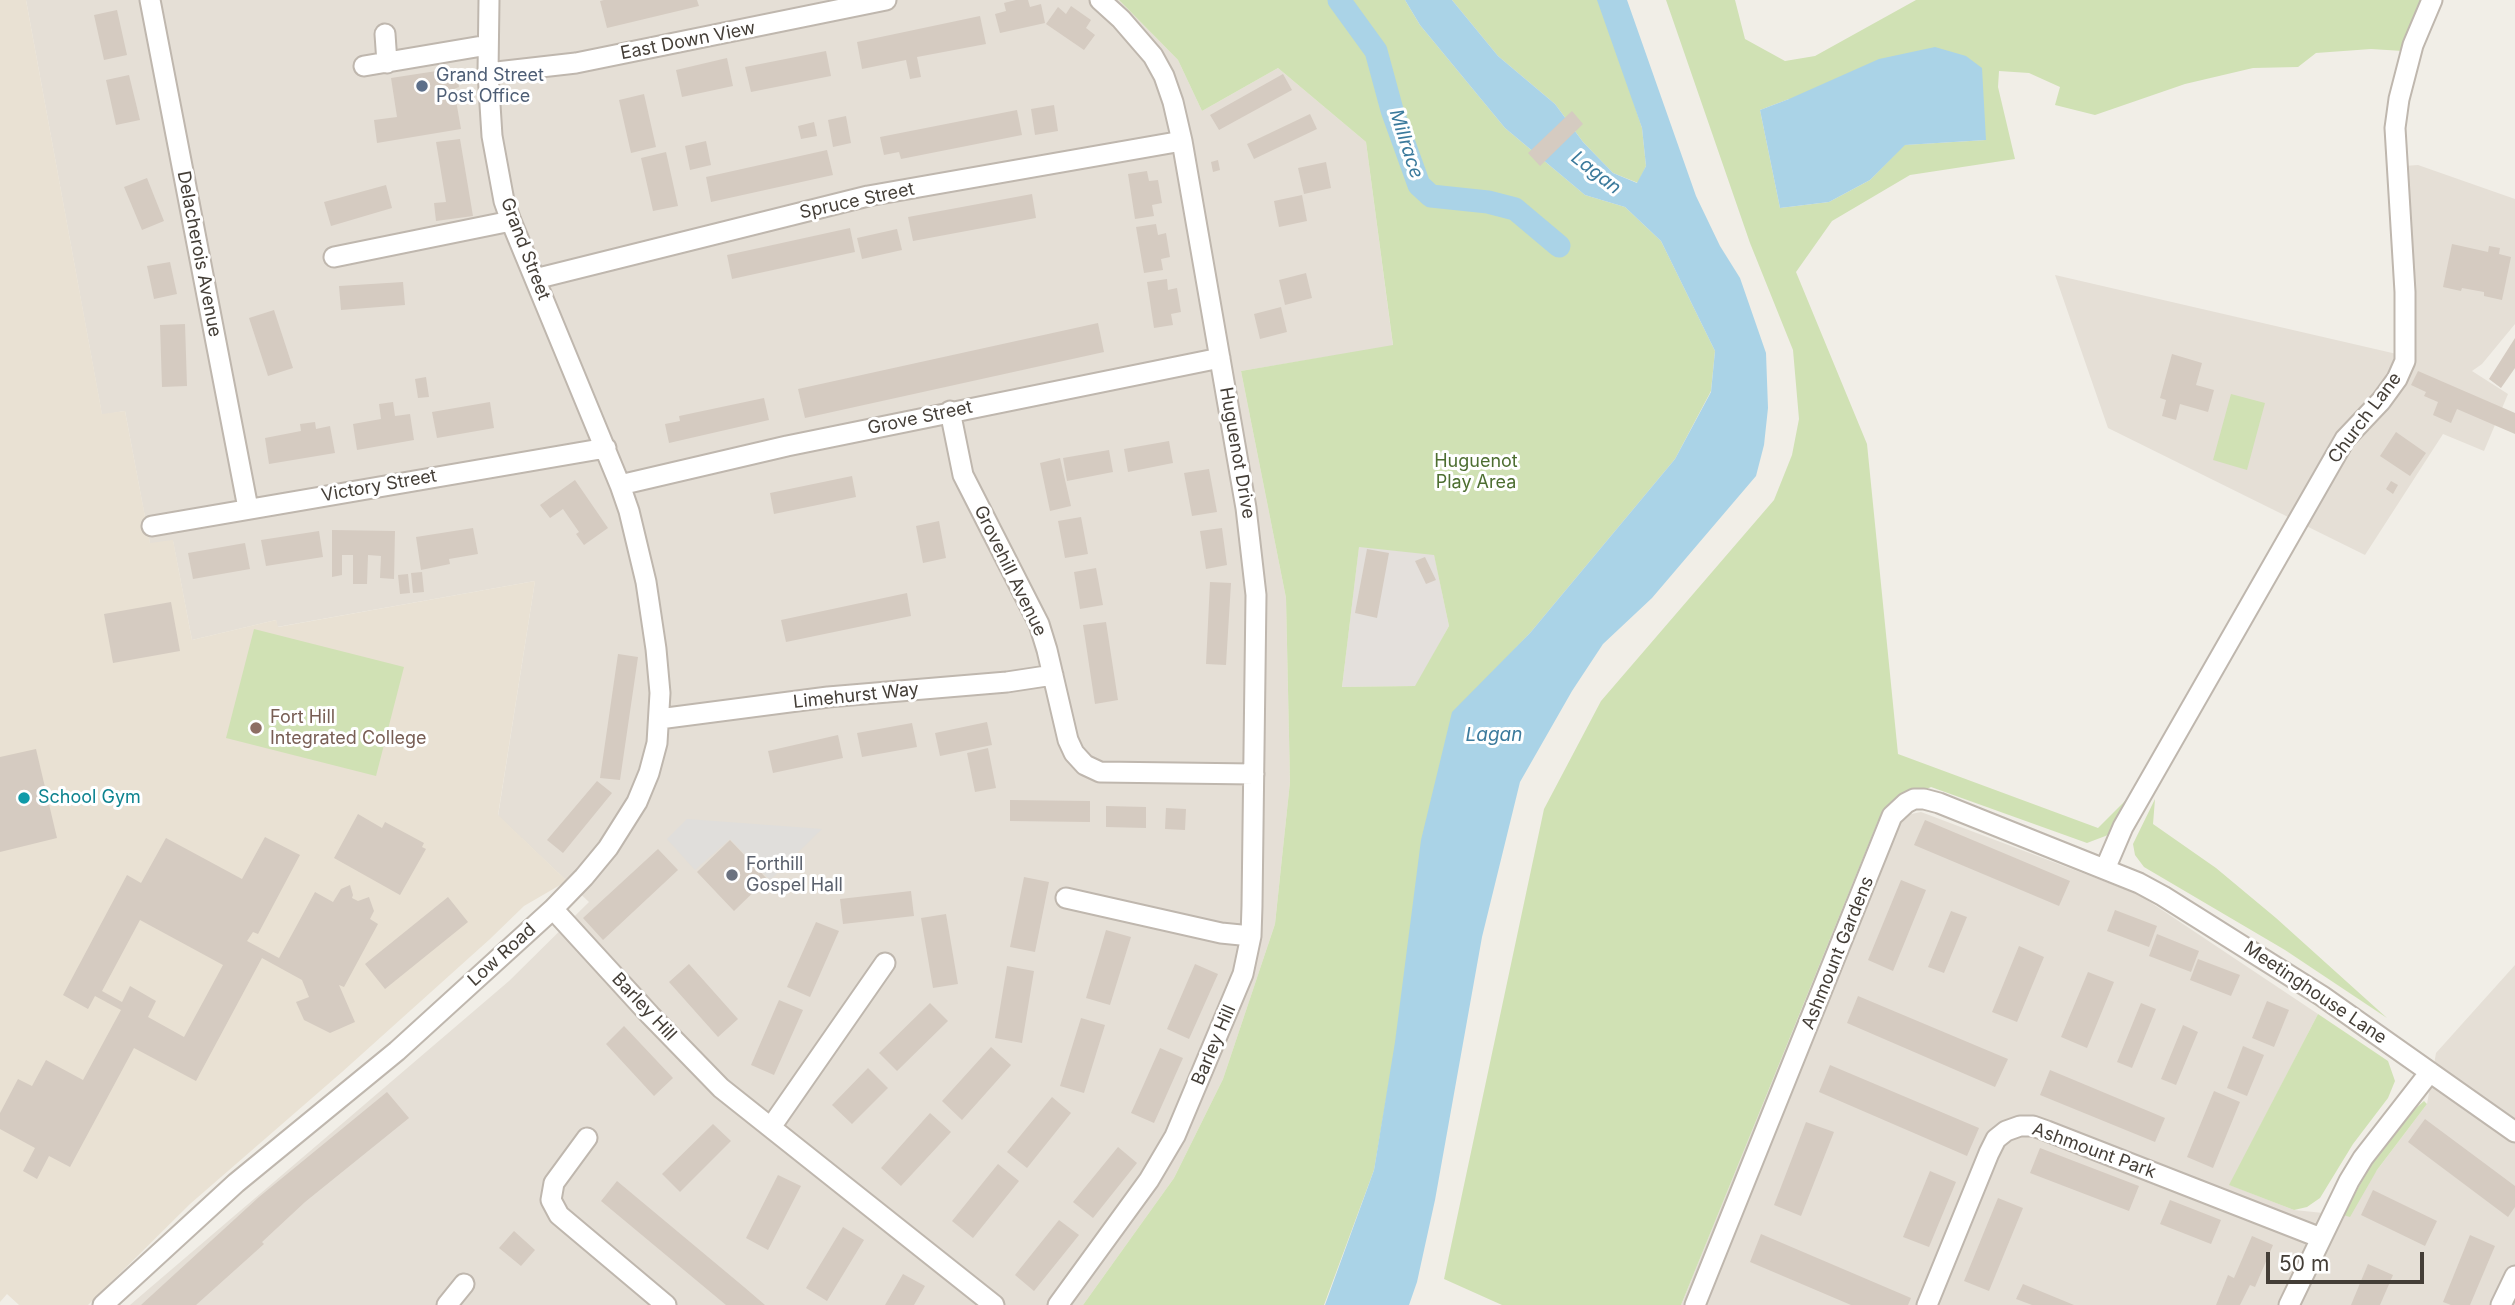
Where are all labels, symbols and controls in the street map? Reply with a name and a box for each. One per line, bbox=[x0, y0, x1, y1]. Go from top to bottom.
street label: East Down View bbox=[619, 17, 757, 65]
place label: Grand Street Post Office bbox=[436, 65, 544, 108]
marker: Grand Street Post Office bbox=[414, 78, 430, 94]
water label: Millrace bbox=[1384, 107, 1428, 181]
water label: Lagan bbox=[1567, 146, 1625, 200]
street label: Delacherois Avenue bbox=[172, 169, 226, 339]
street label: Spruce Street bbox=[798, 178, 916, 224]
street label: Grand Street bbox=[496, 195, 554, 303]
street label: Church Lane bbox=[2324, 368, 2406, 468]
street label: Huguenot Drive bbox=[1215, 386, 1259, 520]
street label: Grove Street bbox=[866, 396, 974, 440]
park label: Huguenot Play Area bbox=[1434, 451, 1518, 494]
street label: Victory Street bbox=[320, 465, 438, 507]
street label: Grovehill Avenue bbox=[969, 502, 1051, 640]
street label: Limehurst Way bbox=[792, 679, 920, 713]
place label: Fort Hill Integrated College bbox=[270, 707, 427, 750]
marker: Fort Hill Integrated College bbox=[248, 720, 264, 736]
water label: Lagan bbox=[1466, 724, 1522, 746]
place label: School Gym bbox=[38, 787, 141, 809]
marker: School Gym bbox=[16, 790, 32, 806]
place label: Forthill Gospel Hall bbox=[746, 854, 843, 896]
marker: Forthill Gospel Hall bbox=[724, 867, 740, 883]
street label: Ashmount Gardens bbox=[1797, 873, 1879, 1033]
street label: Low Road bbox=[464, 919, 540, 991]
street label: Meetinghouse Lane bbox=[2239, 937, 2391, 1049]
street label: Barley Hill bbox=[607, 969, 681, 1045]
street label: Barley Hill bbox=[1187, 1002, 1241, 1088]
street label: Ashmount Park bbox=[2029, 1119, 2159, 1183]
scale bar bbox=[2270, 1238, 2428, 1282]
text: 50 m bbox=[2279, 1251, 2329, 1276]

